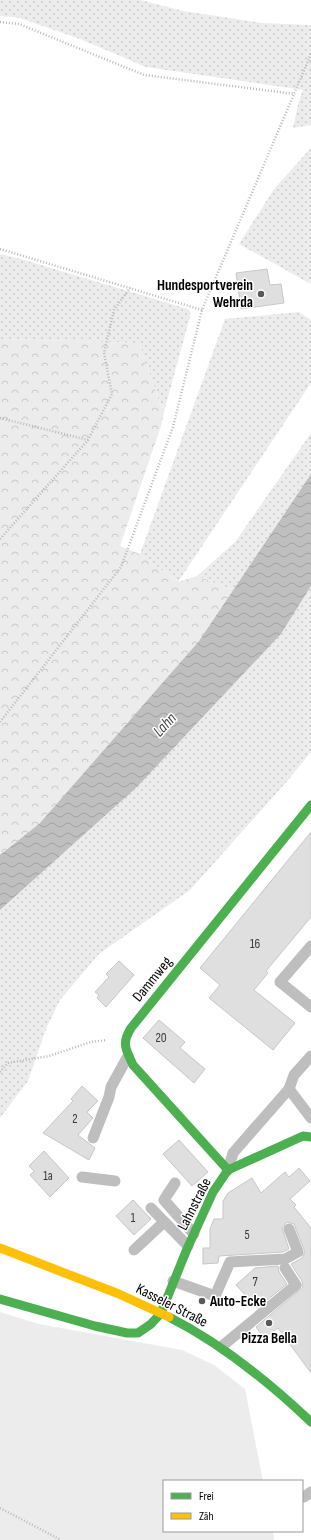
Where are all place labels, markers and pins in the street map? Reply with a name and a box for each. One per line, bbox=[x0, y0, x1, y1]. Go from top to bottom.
place label: Hundesportverein Wehrda bbox=[157, 276, 253, 312]
marker: Hundesportverein Wehrda bbox=[256, 289, 266, 299]
place label: Auto-Ecke bbox=[209, 1292, 266, 1311]
marker: Auto-Ecke bbox=[197, 1296, 207, 1306]
marker: Pizza Bella bbox=[264, 1318, 274, 1328]
place label: Pizza Bella bbox=[241, 1329, 297, 1348]

